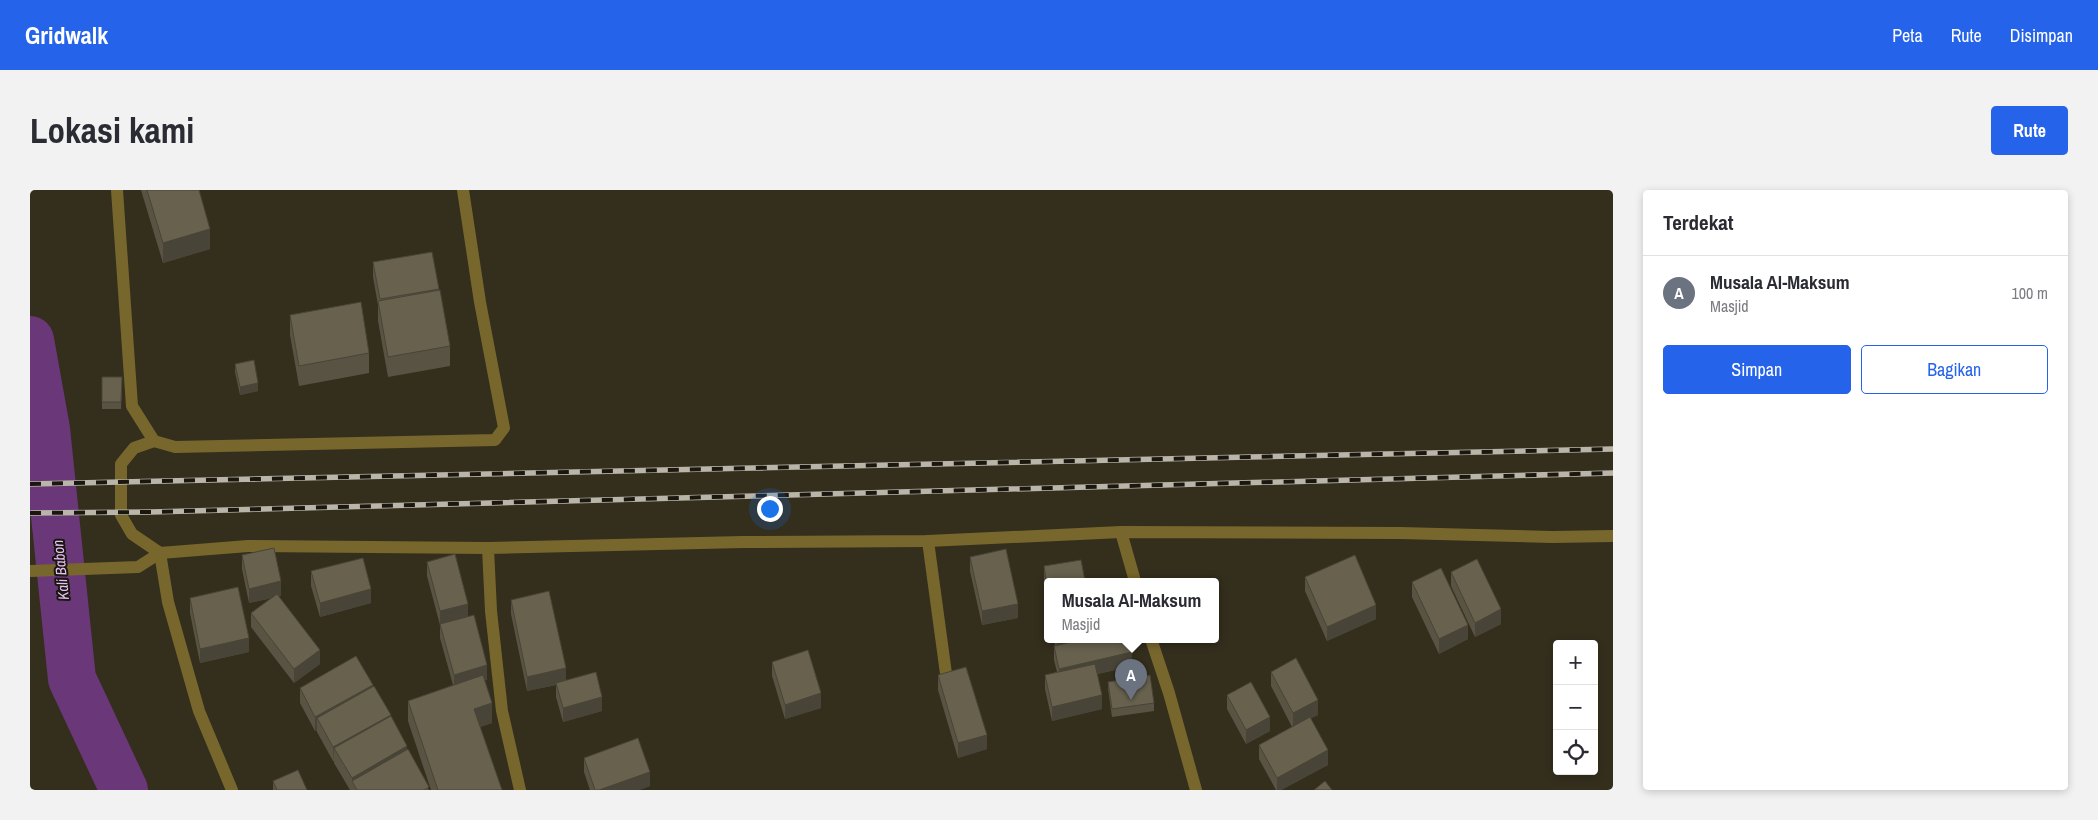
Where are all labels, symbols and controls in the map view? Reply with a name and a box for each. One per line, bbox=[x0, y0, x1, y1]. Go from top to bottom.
text: Gridwalk bbox=[25, 19, 108, 51]
text: Peta bbox=[1892, 23, 1923, 48]
text: Rute bbox=[1951, 23, 1982, 48]
text: Disimpan bbox=[2010, 23, 2073, 48]
button: Rute bbox=[1991, 106, 2068, 155]
text: Lokasi kami bbox=[30, 107, 194, 154]
text: Terdekat bbox=[1663, 208, 1734, 237]
text: Musala Al-Maksum bbox=[1710, 269, 1850, 295]
text: A bbox=[1674, 282, 1684, 304]
text: 100 m bbox=[2012, 282, 2048, 304]
text: Masjid bbox=[1710, 295, 1749, 317]
button: Simpan bbox=[1663, 345, 1851, 394]
button: Bagikan bbox=[1861, 345, 2048, 394]
your location bbox=[757, 496, 783, 522]
water label: Kali Babon bbox=[47, 539, 74, 601]
popup bbox=[1044, 578, 1219, 643]
text: Musala Al-Maksum bbox=[1062, 587, 1201, 613]
text: Masjid bbox=[1062, 613, 1100, 635]
map controls bbox=[1553, 640, 1598, 775]
button: + bbox=[1553, 640, 1598, 685]
pin: A bbox=[1115, 659, 1147, 700]
button: − bbox=[1553, 685, 1598, 730]
button: locate bbox=[1553, 730, 1598, 775]

